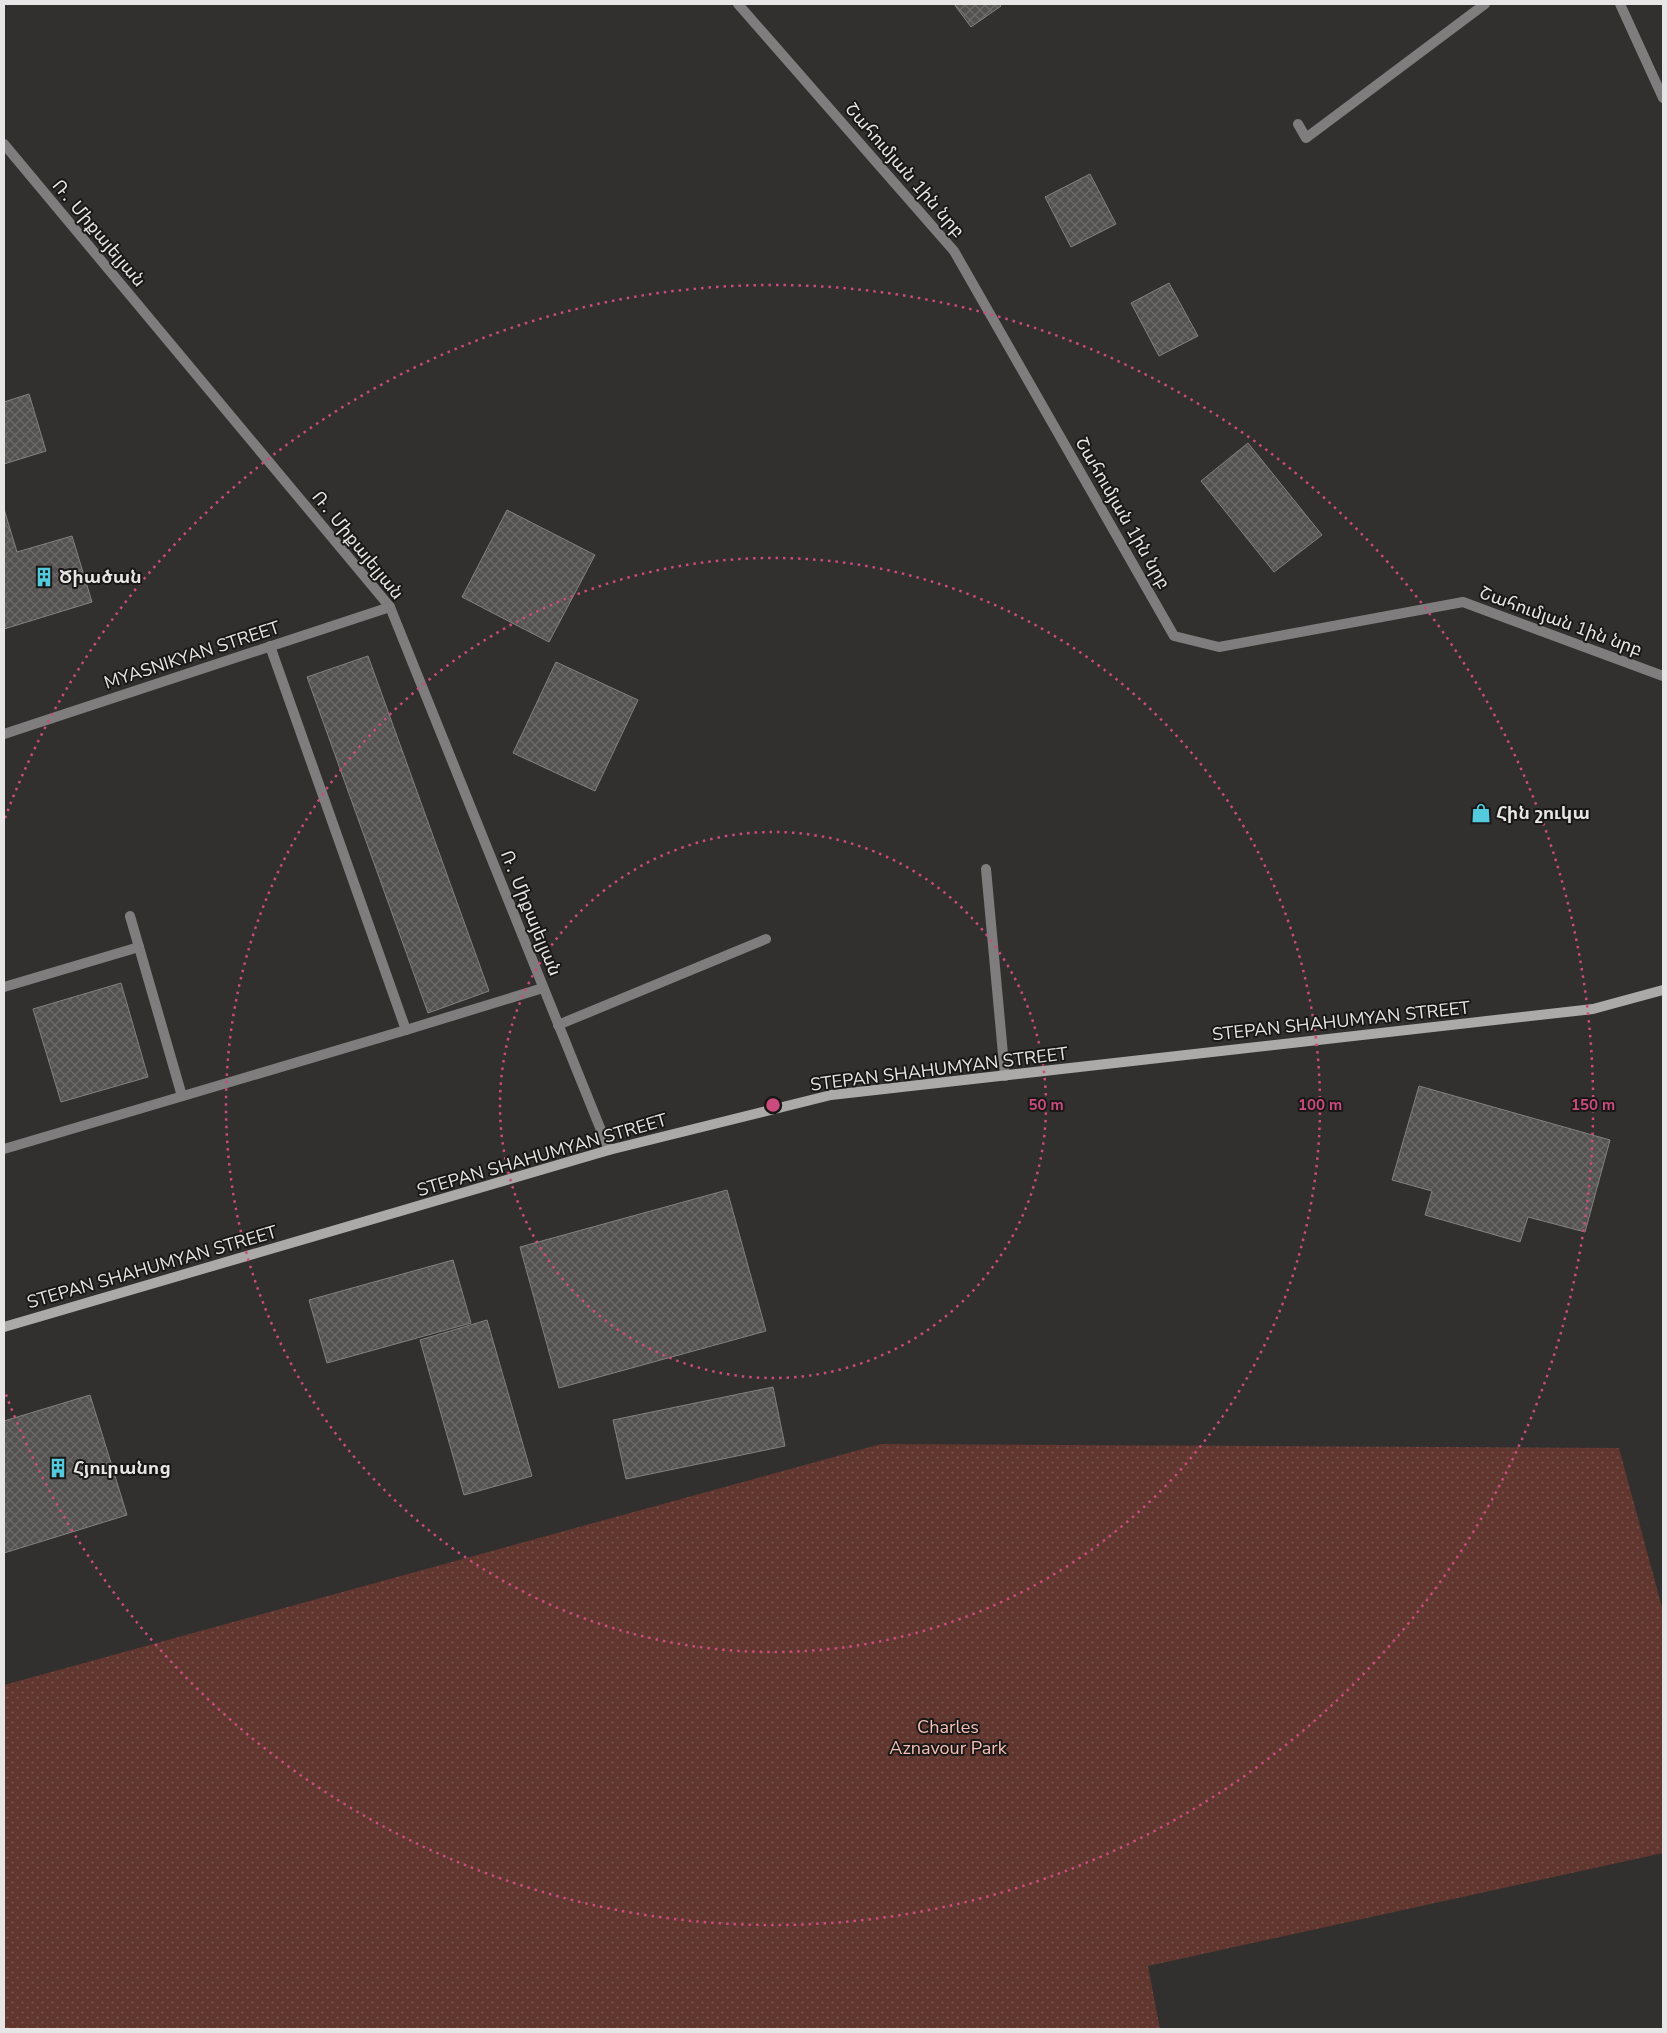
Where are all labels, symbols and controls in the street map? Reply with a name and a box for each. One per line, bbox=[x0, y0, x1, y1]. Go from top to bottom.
street label: Շահումյան 1ին նրբ bbox=[840, 97, 970, 243]
street label: Ռ․ Միքայելյան bbox=[47, 174, 151, 292]
street label: Շահումյան 1ին նրբ bbox=[1070, 433, 1176, 593]
street label: Ռ․ Միքայելյան bbox=[307, 486, 409, 604]
place label: Ծիածան bbox=[59, 565, 142, 589]
building icon: Ծիածան bbox=[33, 566, 55, 588]
street label: Շահումյան 1ին նրբ bbox=[1476, 580, 1646, 662]
street label: MYASNIKYAN STREET bbox=[101, 615, 283, 695]
place label: Հին շուկա bbox=[1496, 801, 1590, 825]
shop icon: Հին շուկա bbox=[1470, 802, 1492, 824]
street label: Ռ․ Միքայելյան bbox=[495, 847, 567, 979]
street label: STEPAN SHAHUMYAN STREET bbox=[1211, 995, 1471, 1046]
street label: STEPAN SHAHUMYAN STREET bbox=[809, 1041, 1069, 1097]
text: 50 m bbox=[1028, 1095, 1064, 1115]
text: 100 m bbox=[1298, 1095, 1342, 1115]
text: 150 m bbox=[1571, 1095, 1615, 1115]
centre of rings bbox=[764, 1096, 782, 1114]
street label: STEPAN SHAHUMYAN STREET bbox=[414, 1108, 670, 1202]
street label: STEPAN SHAHUMYAN STREET bbox=[24, 1220, 280, 1314]
place label: Հյուրանոց bbox=[73, 1456, 171, 1480]
building icon: Հյուրանոց bbox=[47, 1457, 69, 1479]
park label: Charles Aznavour Park bbox=[889, 1715, 1008, 1760]

